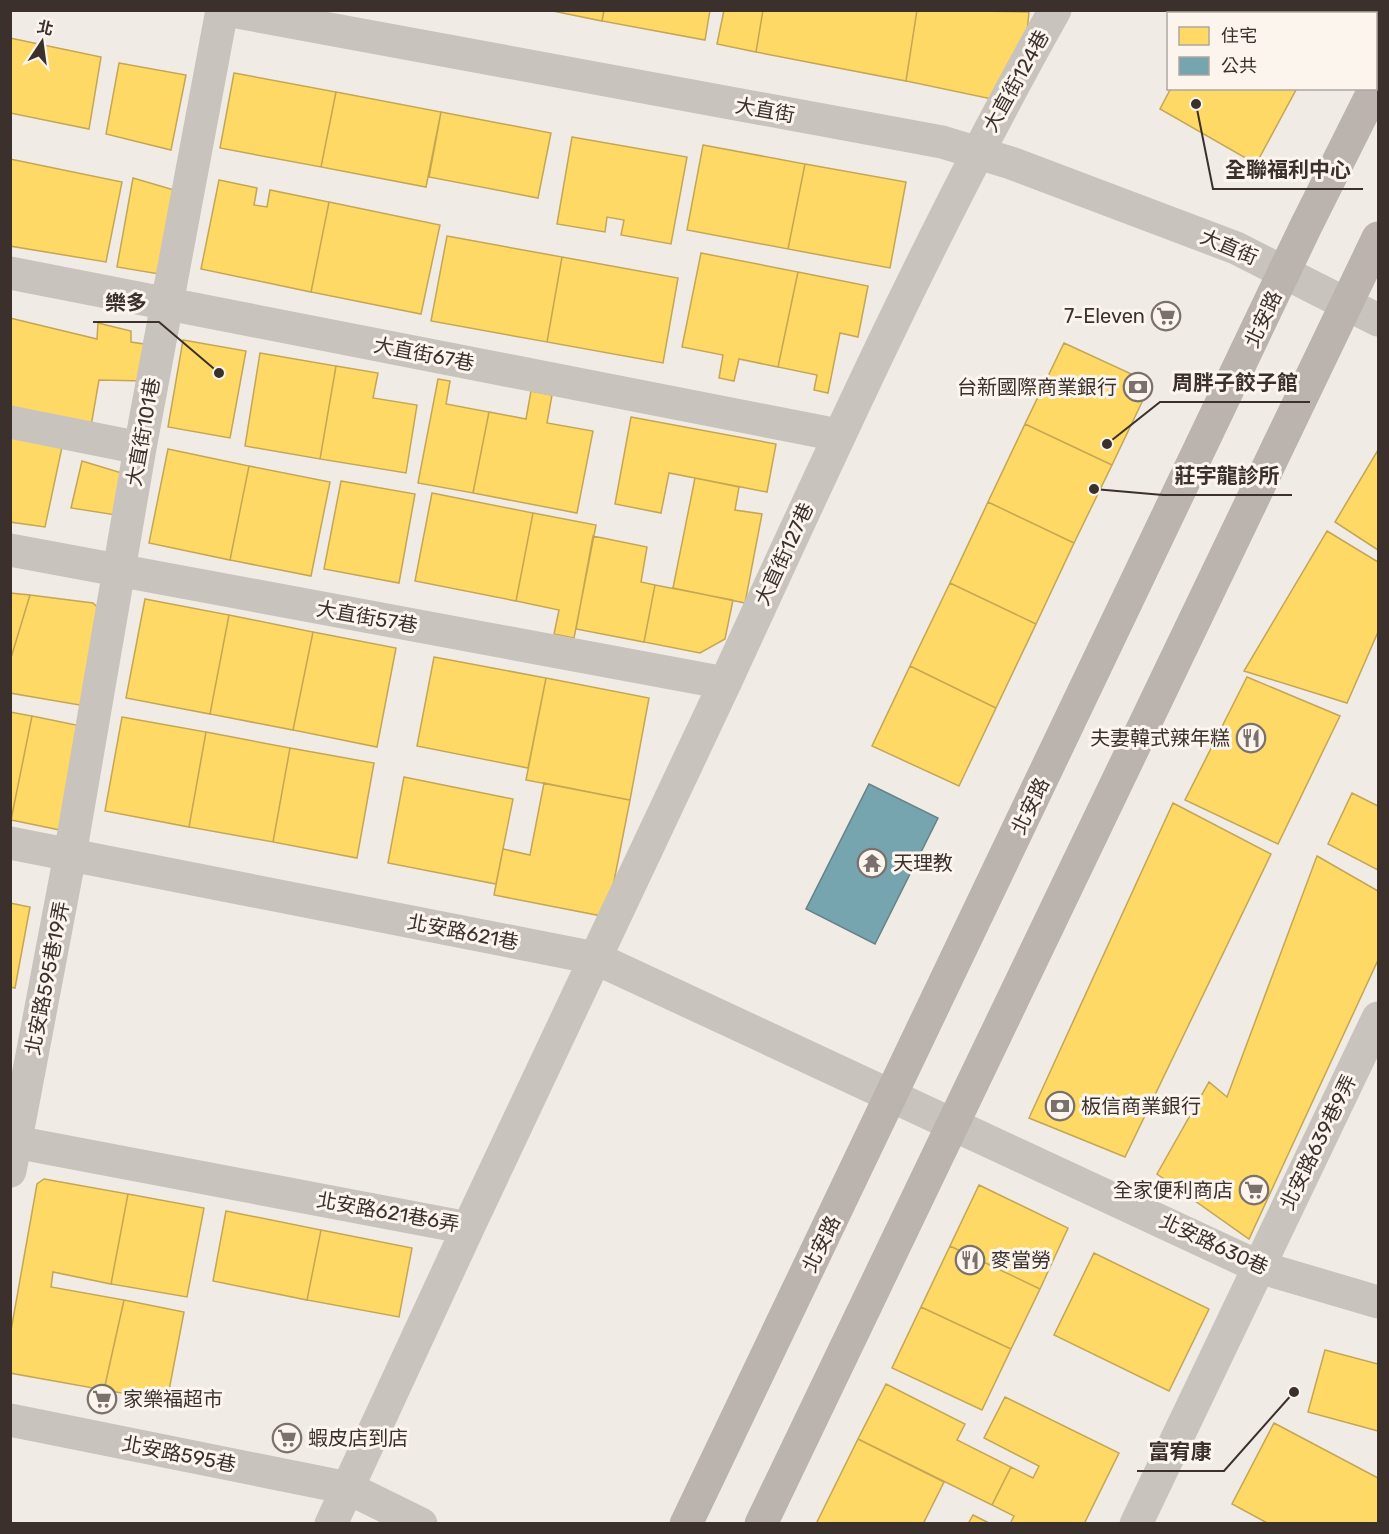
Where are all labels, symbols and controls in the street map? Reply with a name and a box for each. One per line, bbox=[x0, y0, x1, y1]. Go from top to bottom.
north arrow bbox=[12, 12, 72, 72]
legend bbox=[1167, 12, 1377, 90]
text: 北 bbox=[35, 17, 55, 39]
text: 住宅 bbox=[1221, 25, 1257, 47]
street label: 大直街124巷 bbox=[978, 26, 1054, 136]
text: 公共 bbox=[1221, 55, 1257, 77]
street label: 大直街 bbox=[733, 93, 797, 127]
callout: 全聯福利中心 bbox=[1213, 150, 1363, 189]
text: 全聯福利中心 bbox=[1225, 157, 1351, 182]
street label: 大直街 bbox=[1197, 224, 1261, 270]
callout: 樂多 bbox=[93, 283, 159, 322]
street label: 北安路 bbox=[1239, 287, 1287, 351]
text: 樂多 bbox=[105, 290, 147, 315]
supermarket icon: 7-Eleven bbox=[1150, 300, 1182, 332]
place label: 7-Eleven bbox=[1064, 304, 1145, 328]
street label: 大直街67巷 bbox=[372, 333, 476, 375]
callout: 周胖子餃子館 bbox=[1160, 363, 1310, 402]
text: 周胖子餃子館 bbox=[1172, 370, 1298, 395]
bank icon: 台新國際商業銀行 bbox=[1122, 371, 1154, 403]
place label: 台新國際商業銀行 bbox=[957, 375, 1117, 399]
street label: 大直街101巷 bbox=[122, 376, 164, 488]
callout: 莊宇龍診所 bbox=[1163, 456, 1292, 495]
text: 莊宇龍診所 bbox=[1175, 463, 1280, 488]
street label: 大直街127巷 bbox=[750, 499, 818, 609]
street label: 大直街57巷 bbox=[315, 596, 419, 638]
restaurant icon: 夫妻韓式辣年糕 bbox=[1235, 722, 1267, 754]
place label: 夫妻韓式辣年糕 bbox=[1090, 726, 1230, 750]
street label: 北安路 bbox=[1006, 774, 1054, 838]
temple icon: 天理教 bbox=[856, 847, 888, 879]
place label: 天理教 bbox=[893, 851, 953, 875]
street label: 北安路595巷19弄 bbox=[20, 899, 74, 1057]
street label: 北安路621巷 bbox=[406, 909, 520, 955]
street label: 北安路639巷9弄 bbox=[1275, 1070, 1361, 1214]
bank icon: 板信商業銀行 bbox=[1044, 1090, 1076, 1122]
place label: 板信商業銀行 bbox=[1081, 1094, 1201, 1118]
supermarket icon: 全家便利商店 bbox=[1238, 1174, 1270, 1206]
place label: 全家便利商店 bbox=[1113, 1178, 1233, 1202]
street label: 北安路621巷6弄 bbox=[315, 1188, 461, 1236]
street label: 北安路630巷 bbox=[1156, 1208, 1272, 1280]
street label: 北安路 bbox=[797, 1212, 845, 1276]
restaurant icon: 麥當勞 bbox=[954, 1244, 986, 1276]
place label: 麥當勞 bbox=[991, 1248, 1051, 1272]
supermarket icon: 家樂福超市 bbox=[86, 1383, 118, 1415]
place label: 家樂福超市 bbox=[123, 1387, 223, 1411]
supermarket icon: 蝦皮店到店 bbox=[271, 1422, 303, 1454]
place label: 蝦皮店到店 bbox=[308, 1426, 408, 1450]
street label: 北安路595巷 bbox=[120, 1431, 238, 1477]
callout: 富宥康 bbox=[1137, 1432, 1224, 1471]
text: 富宥康 bbox=[1149, 1439, 1212, 1464]

